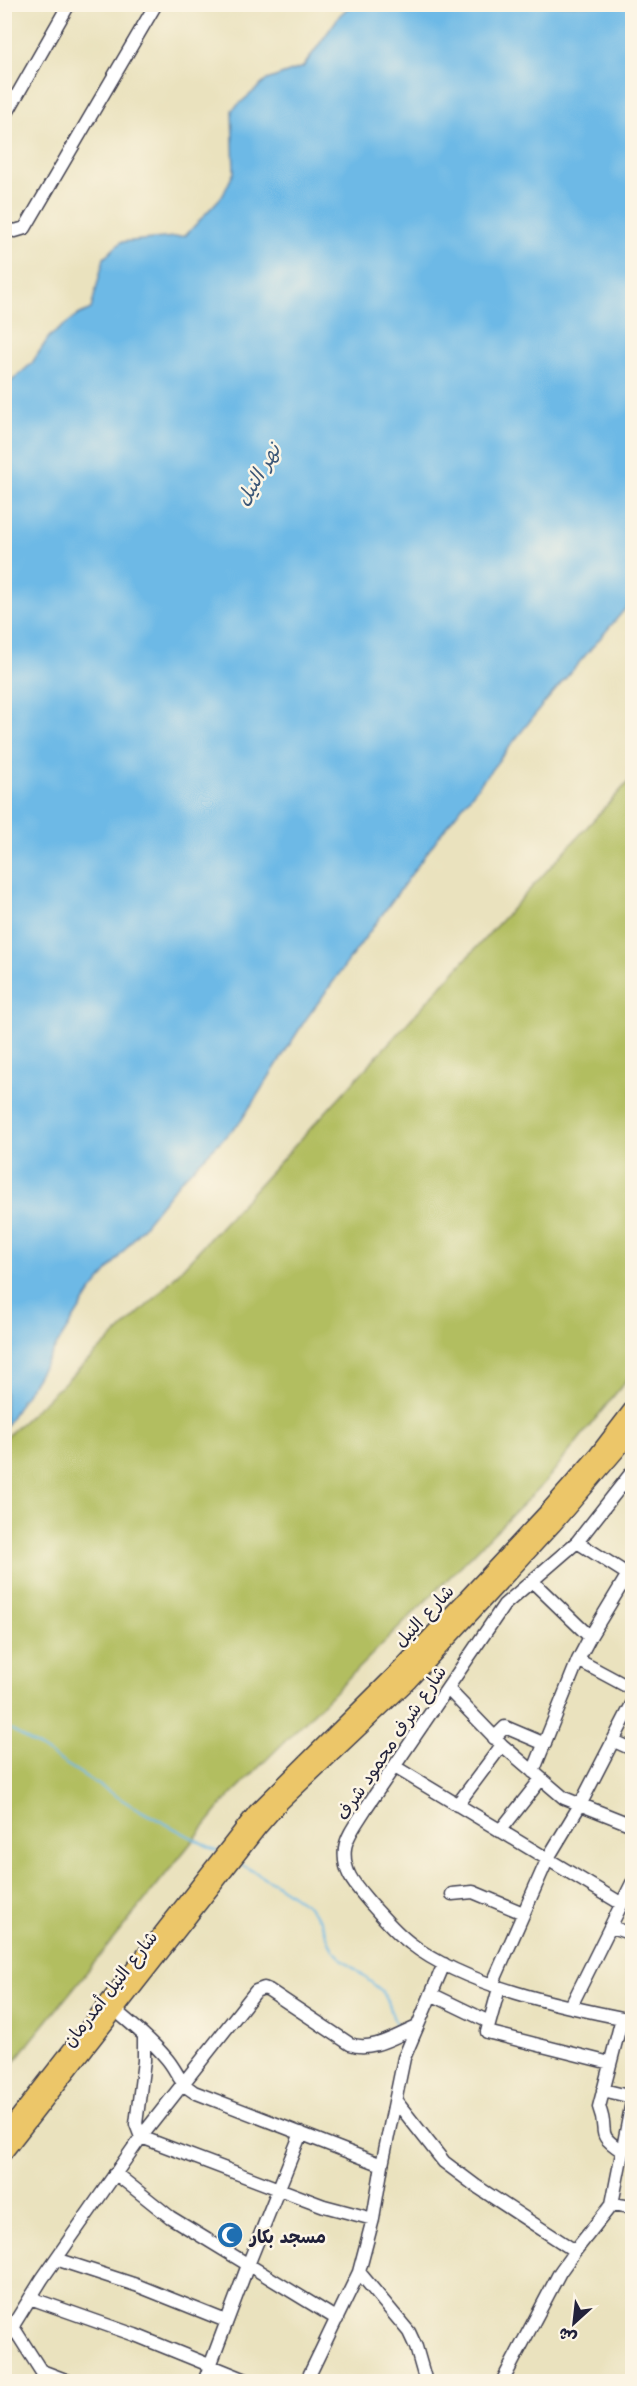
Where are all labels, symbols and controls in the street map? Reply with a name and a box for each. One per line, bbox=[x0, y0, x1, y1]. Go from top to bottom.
water label: نهر النيل bbox=[227, 435, 289, 511]
street label: شارع النيل bbox=[387, 1577, 459, 1653]
street label: شارع شرف محمود شرف bbox=[328, 1659, 452, 1825]
street label: شارع النيل أمدرمان bbox=[55, 1924, 163, 2052]
mosque icon: مسجد بكار bbox=[215, 2220, 245, 2250]
place label: مسجد بكار bbox=[248, 2222, 326, 2249]
north arrow bbox=[544, 2293, 604, 2353]
text: ش bbox=[553, 2323, 580, 2352]

